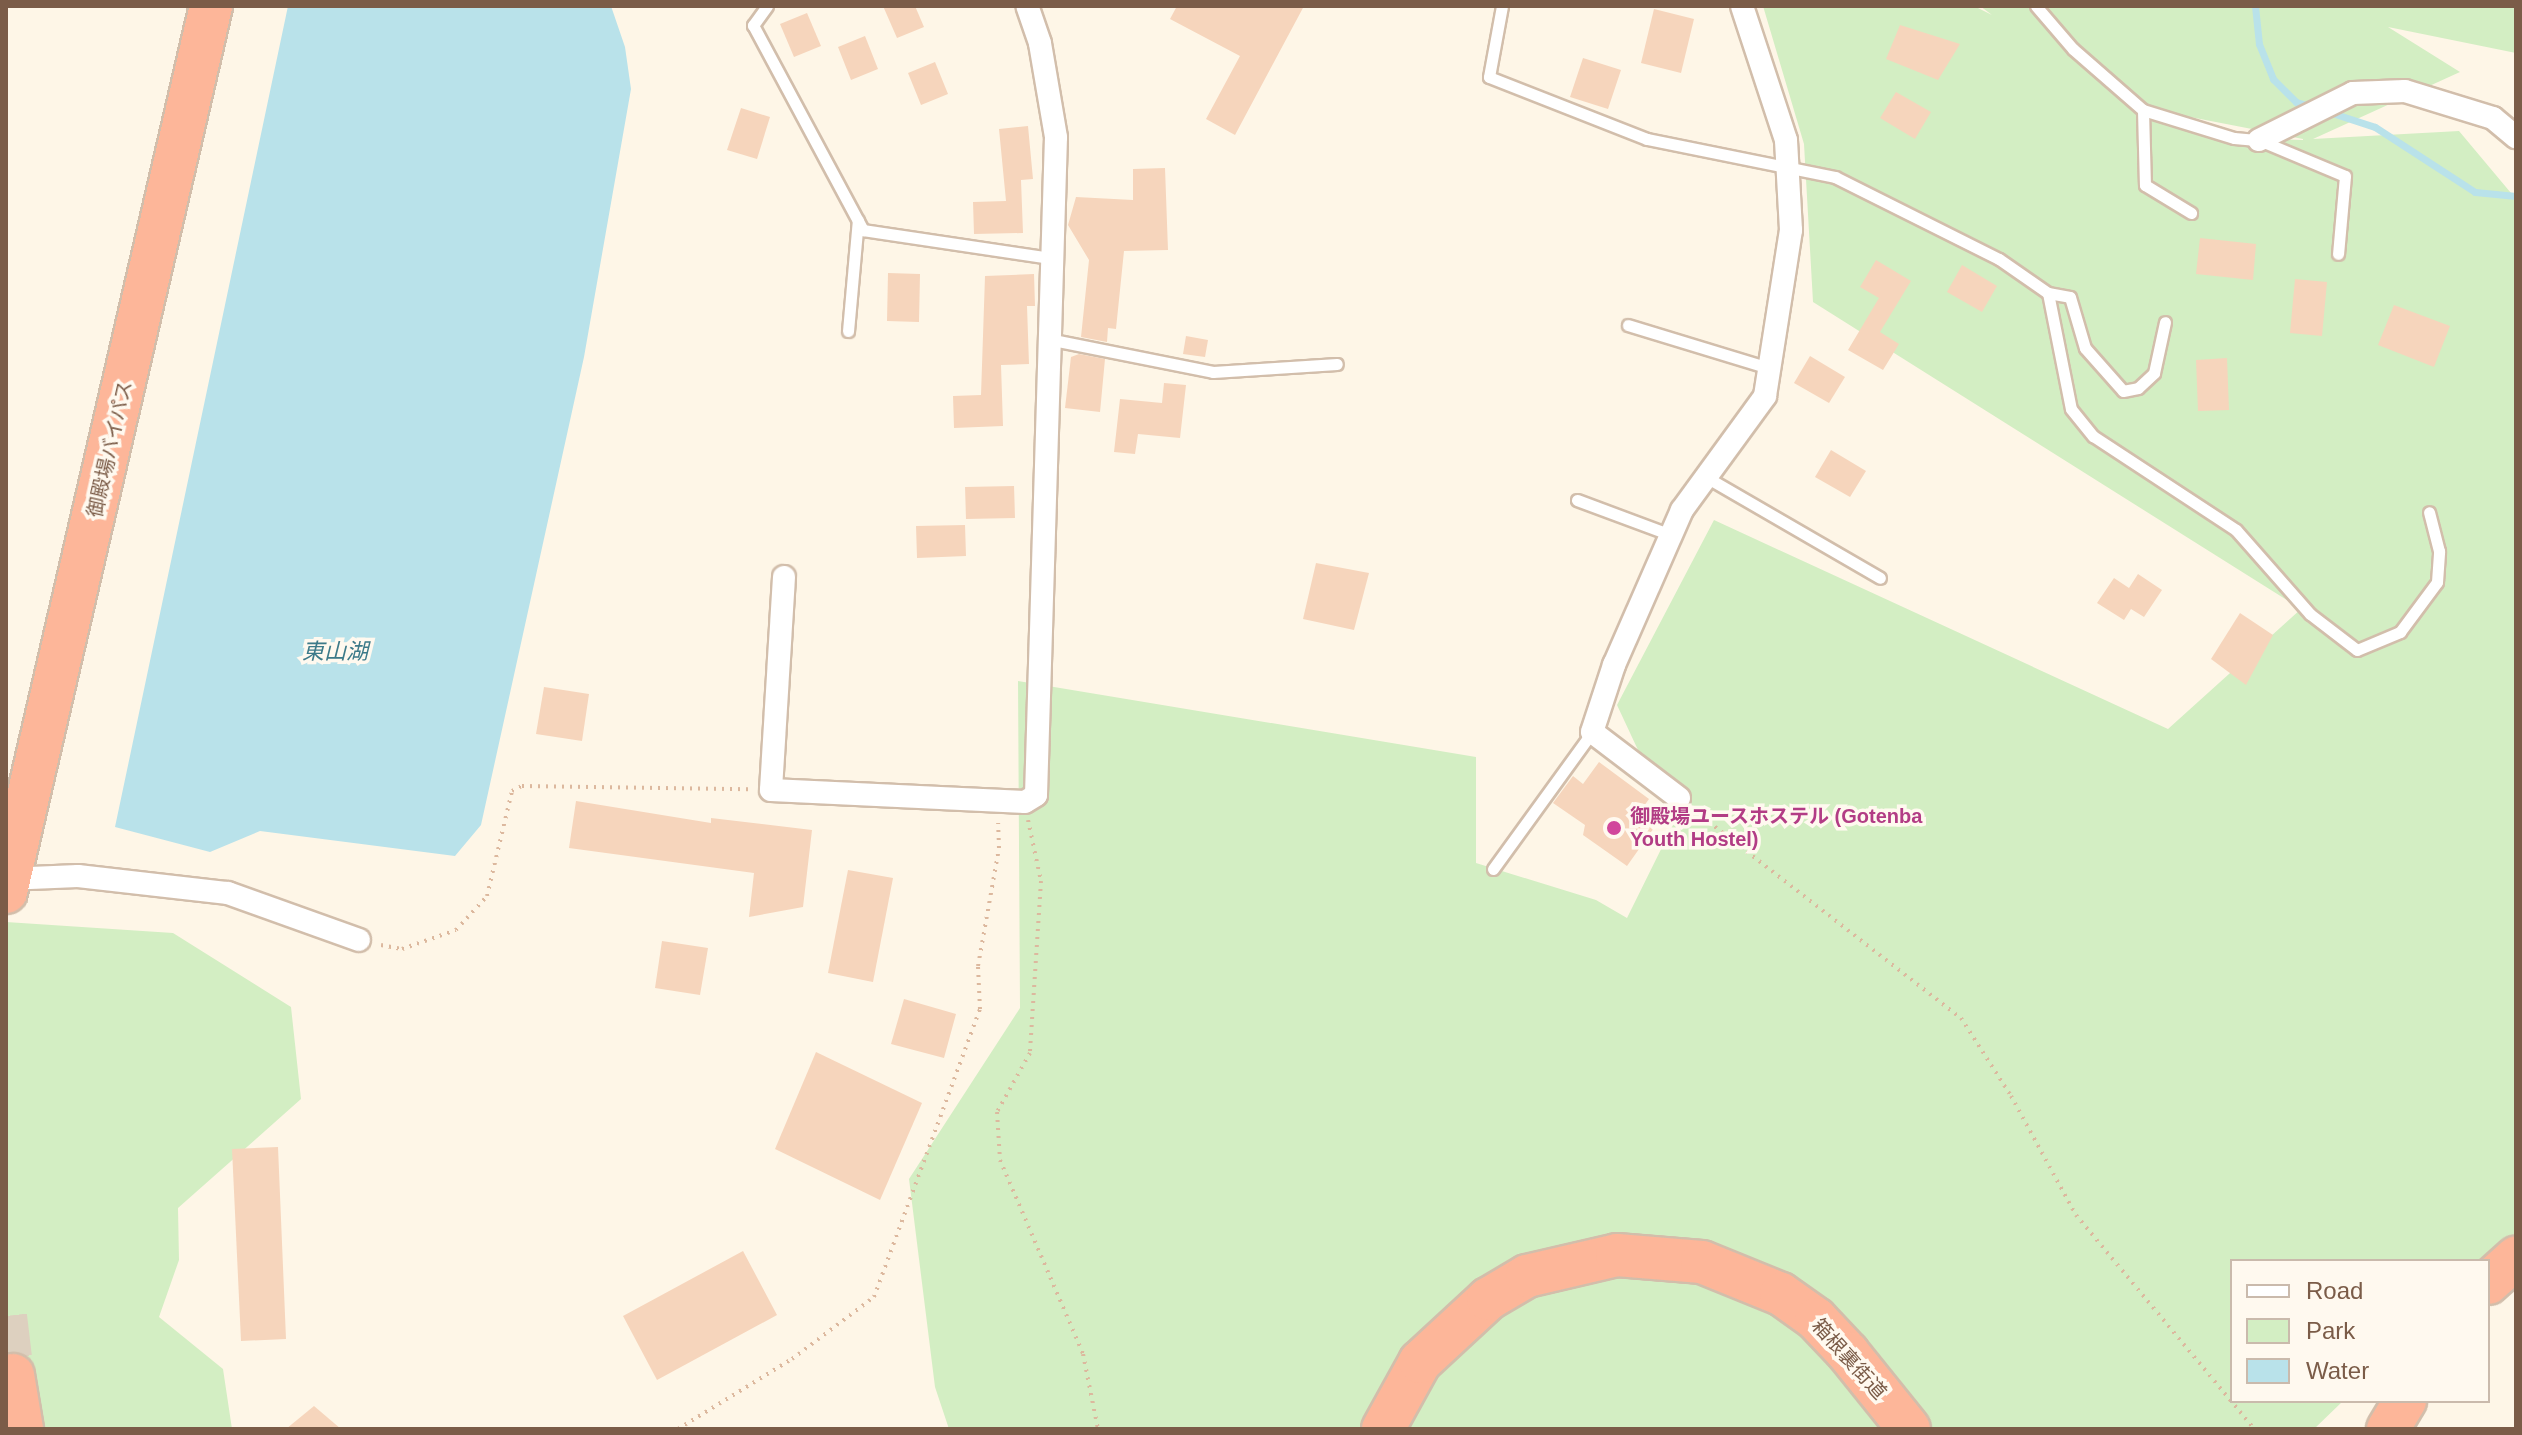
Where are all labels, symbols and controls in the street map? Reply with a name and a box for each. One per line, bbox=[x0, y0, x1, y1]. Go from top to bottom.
street label: 御殿場バイパス bbox=[83, 378, 137, 520]
water label: 東山湖 bbox=[302, 639, 368, 665]
place label: 御殿場ユースホステル (Gotenba Youth Hostel) bbox=[1630, 804, 1923, 851]
marker: 御殿場ユースホステル (Gotenba Youth Hostel) bbox=[1605, 819, 1623, 837]
legend bbox=[2230, 1259, 2490, 1403]
text: Road bbox=[2306, 1277, 2363, 1304]
street label: 箱根裏街道 bbox=[1807, 1314, 1891, 1404]
text: Park bbox=[2306, 1317, 2355, 1344]
text: Water bbox=[2306, 1357, 2369, 1384]

